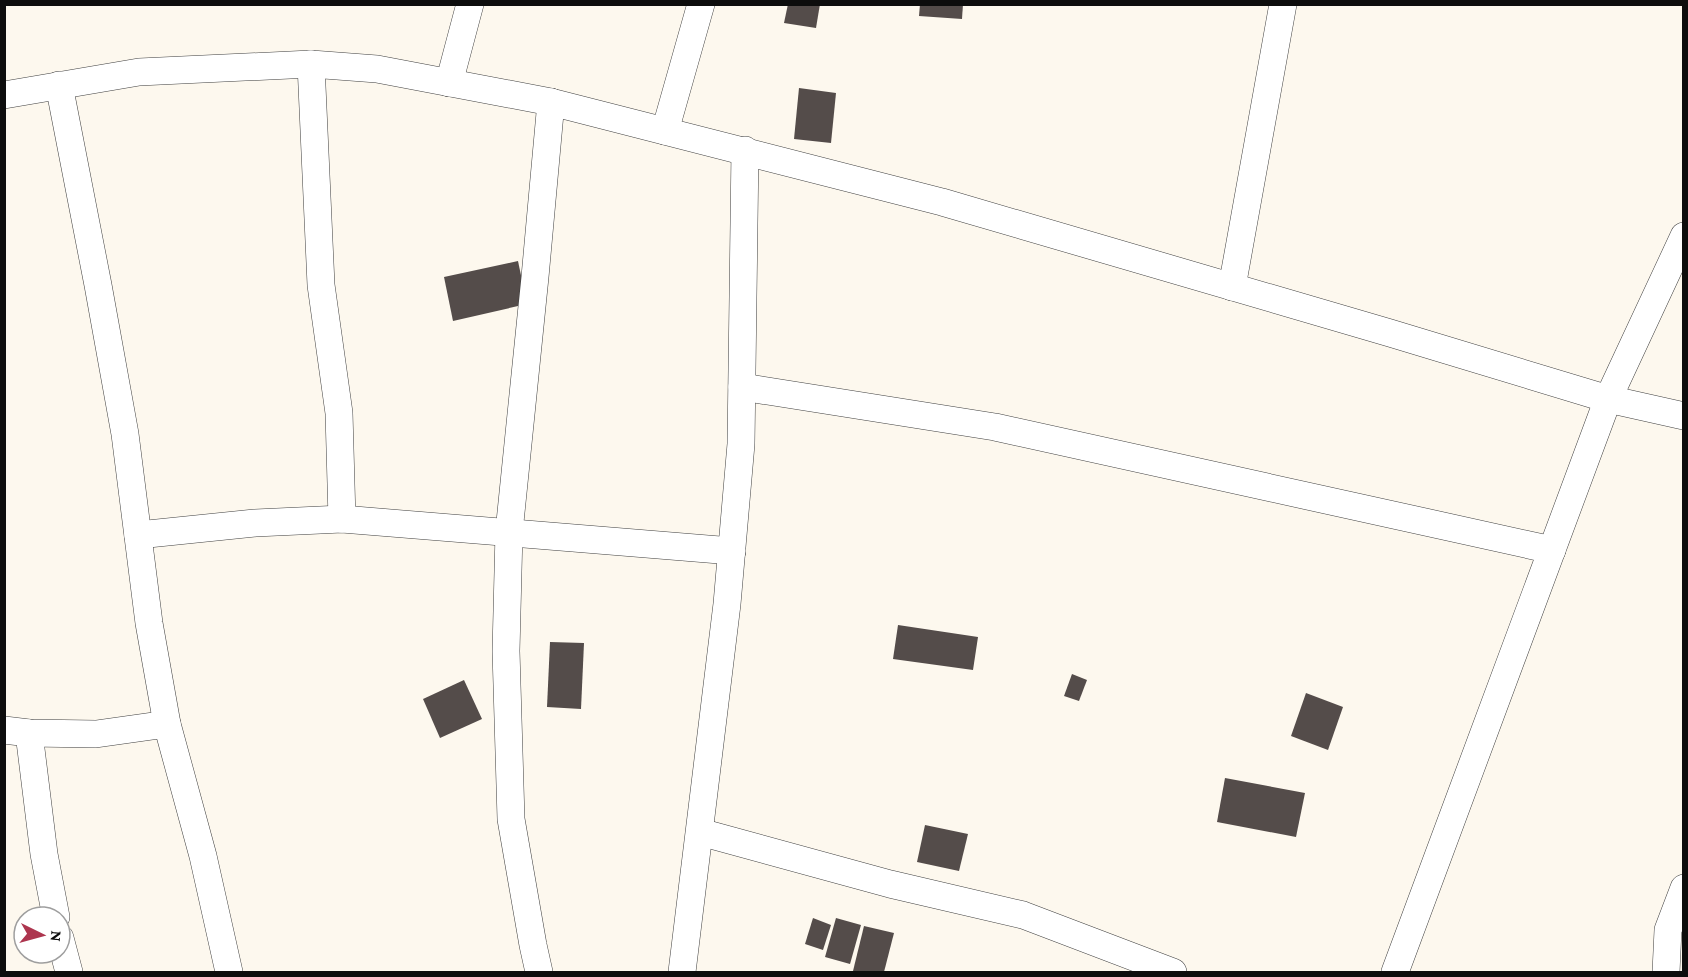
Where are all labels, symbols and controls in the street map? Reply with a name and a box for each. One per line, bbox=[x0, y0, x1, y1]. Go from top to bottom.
north arrow bbox=[12, 905, 72, 965]
text: N bbox=[47, 930, 65, 943]

